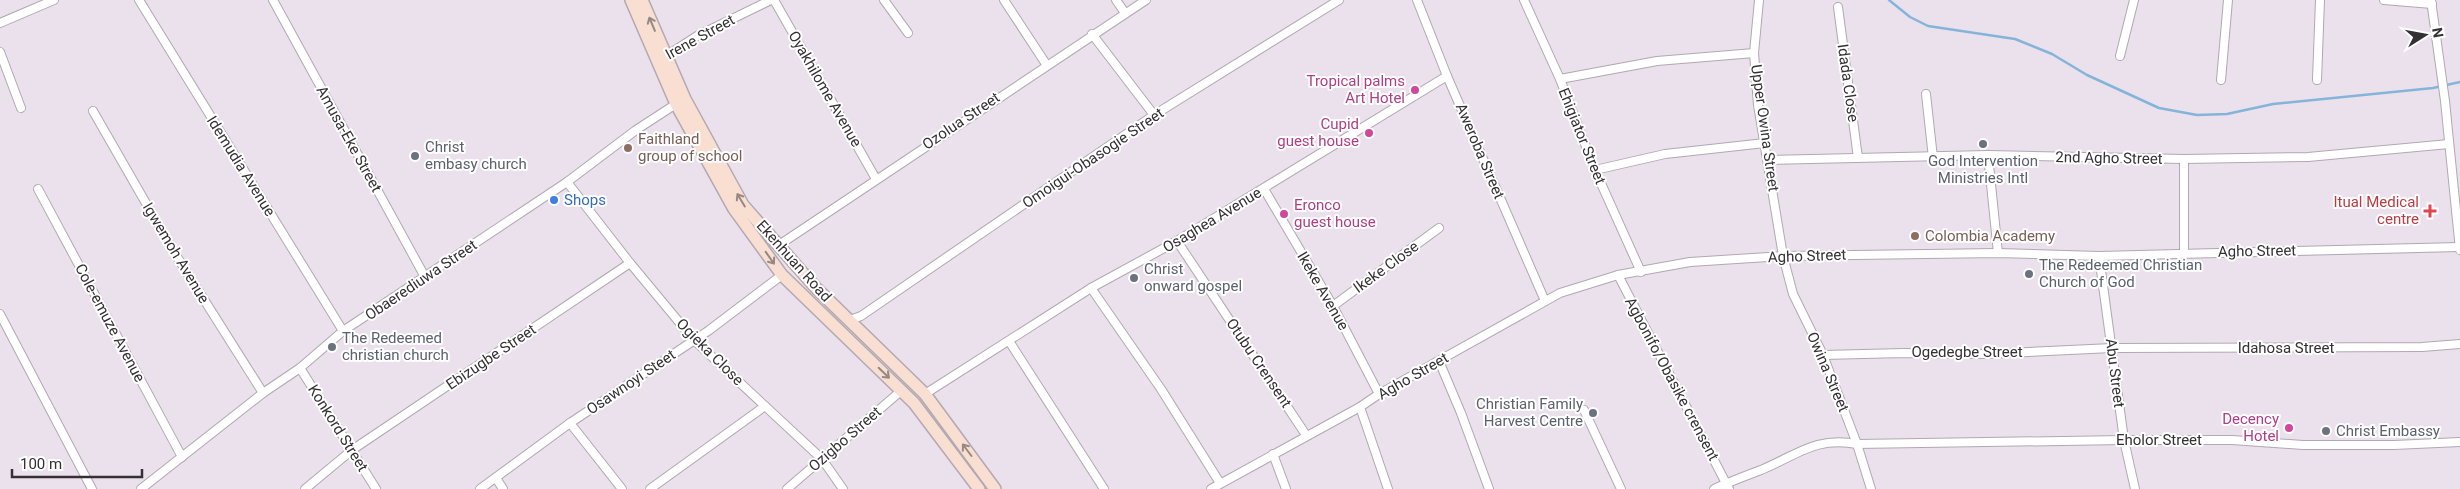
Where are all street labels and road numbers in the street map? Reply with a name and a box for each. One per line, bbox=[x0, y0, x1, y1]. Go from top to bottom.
street label: Irene Street bbox=[662, 11, 738, 63]
street label: Oyakhilome Avenue bbox=[784, 28, 866, 150]
street label: Idada Close bbox=[1834, 43, 1862, 123]
street label: Upper Owina Street bbox=[1747, 63, 1783, 193]
street label: Amusa-Eke Street bbox=[312, 83, 386, 195]
street label: Ehigiator Street bbox=[1554, 85, 1610, 187]
street label: Ozolua Street bbox=[919, 88, 1003, 154]
street label: Aweroba Street bbox=[1452, 100, 1508, 202]
street label: Omoigui-Obasogie Street bbox=[1019, 104, 1167, 212]
street label: Idemudia Avenue bbox=[203, 112, 279, 220]
street label: 2nd Agho Street bbox=[2055, 148, 2163, 168]
street label: Osaghea Avenue bbox=[1159, 183, 1265, 257]
street label: Igwemoh Avenue bbox=[139, 199, 213, 307]
street label: Ekenhuan Road bbox=[753, 217, 835, 305]
street label: Obaerediuwa Street bbox=[362, 236, 480, 324]
street label: Ikeke Close bbox=[1350, 237, 1422, 297]
street label: Agho Street bbox=[2218, 241, 2296, 261]
street label: Agho Street bbox=[1768, 246, 1847, 266]
street label: Ikeke Avenue bbox=[1293, 249, 1353, 334]
street label: Cole-emuze Avenue bbox=[71, 261, 149, 385]
street label: Agbonifo/Obasike crensent bbox=[1621, 294, 1723, 464]
street label: Ogieka Close bbox=[673, 315, 747, 389]
street label: Otubu Crensent bbox=[1223, 315, 1296, 411]
street label: Ebizugbe Street bbox=[443, 320, 539, 394]
street label: Owina Street bbox=[1803, 329, 1853, 415]
street label: Abu Street bbox=[2102, 337, 2128, 409]
street label: Idahosa Street bbox=[2238, 339, 2334, 357]
street label: Ogedegbe Street bbox=[1911, 343, 2023, 361]
street label: Osawnoyi Steet bbox=[583, 346, 679, 418]
street label: Agho Street bbox=[1375, 349, 1451, 403]
street label: Konkord Street bbox=[304, 381, 372, 475]
street label: Ozigbo Street bbox=[805, 403, 885, 475]
street label: Eholor Street bbox=[2116, 431, 2202, 449]

